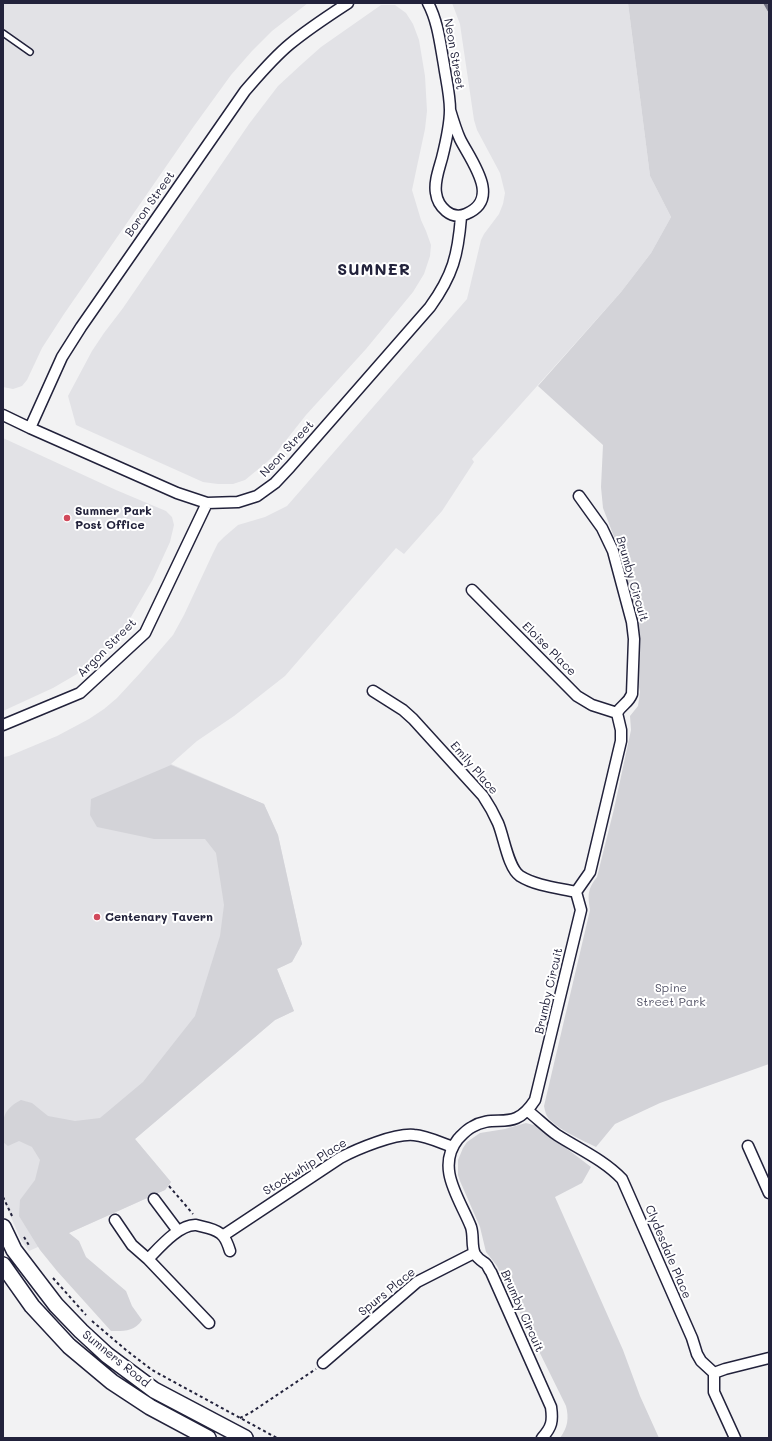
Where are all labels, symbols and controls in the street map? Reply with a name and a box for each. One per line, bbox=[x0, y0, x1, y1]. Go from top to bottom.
street label: Neon Street bbox=[441, 17, 467, 91]
street label: Boron Street bbox=[122, 169, 178, 239]
district label: SUMNER bbox=[337, 260, 411, 280]
street label: Neon Street bbox=[257, 418, 317, 480]
place label: Sumner Park Post Office bbox=[75, 504, 152, 532]
marker: Sumner Park Post Office bbox=[62, 513, 72, 523]
street label: Brumby Circuit bbox=[613, 535, 651, 623]
street label: Argon Street bbox=[75, 616, 139, 680]
street label: Eloise Place bbox=[519, 619, 579, 679]
street label: Emily Place bbox=[447, 739, 501, 797]
place label: Centenary Tavern bbox=[105, 910, 213, 924]
marker: Centenary Tavern bbox=[92, 912, 102, 922]
street label: Brumby Circuit bbox=[532, 946, 566, 1036]
park label: Spine Street Park bbox=[636, 981, 706, 1009]
street label: Stockwhip Place bbox=[261, 1135, 349, 1199]
street label: Clydesdale Place bbox=[642, 1203, 694, 1301]
street label: Spurs Place bbox=[356, 1265, 418, 1319]
street label: Brumby Circuit bbox=[497, 1268, 547, 1354]
street label: Sumners Road bbox=[79, 1327, 153, 1391]

